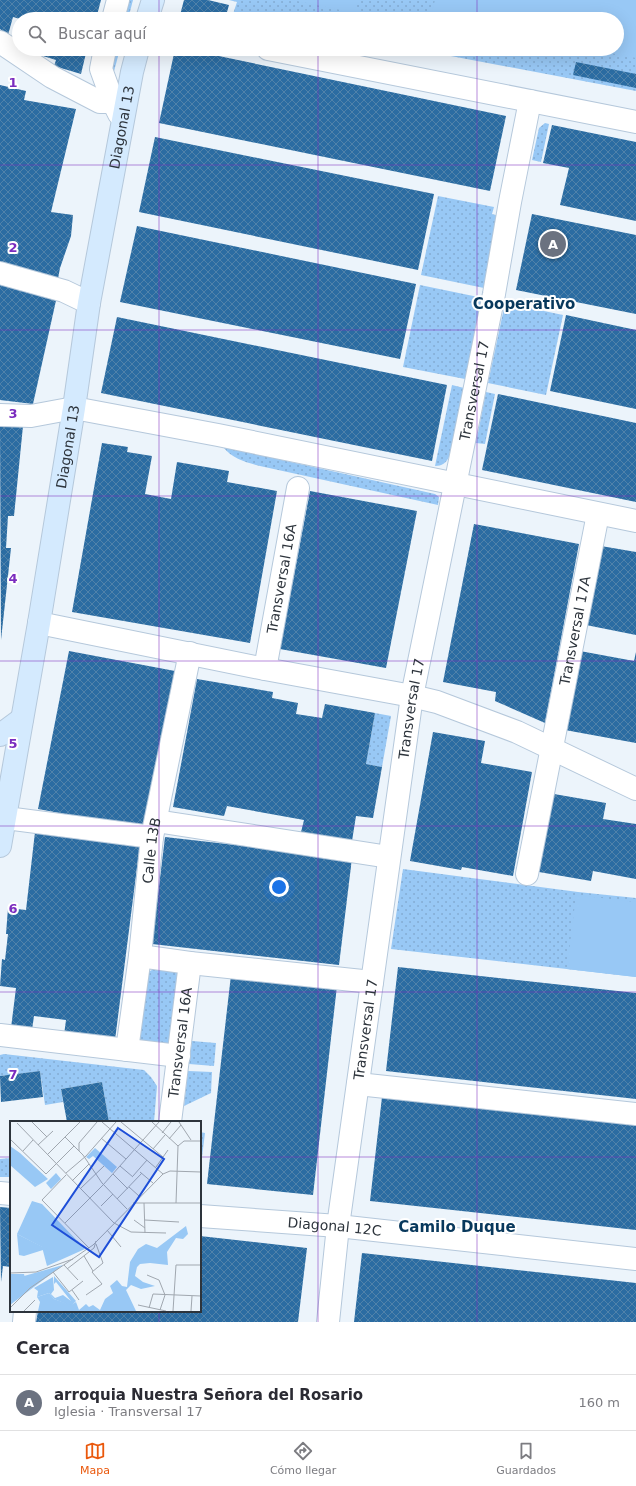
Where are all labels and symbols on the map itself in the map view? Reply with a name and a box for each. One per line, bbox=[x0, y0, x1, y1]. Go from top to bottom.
text: 1 bbox=[8, 75, 18, 90]
street label: Diagonal 13 bbox=[106, 84, 137, 170]
pin: A bbox=[540, 229, 566, 259]
text: 2 bbox=[8, 240, 18, 255]
district label: Cooperativo bbox=[473, 295, 575, 313]
street label: Transversal 17 bbox=[456, 339, 492, 443]
street label: Diagonal 13 bbox=[53, 404, 82, 490]
text: 3 bbox=[8, 406, 18, 421]
street label: Transversal 16A bbox=[263, 522, 299, 636]
text: 4 bbox=[8, 571, 18, 586]
street label: Transversal 17A bbox=[556, 574, 594, 688]
street label: Transversal 17 bbox=[395, 657, 427, 761]
text: 5 bbox=[8, 736, 18, 751]
street label: Calle 13B bbox=[139, 816, 164, 884]
your location bbox=[269, 877, 289, 897]
text: 6 bbox=[8, 901, 18, 916]
street label: Transversal 17 bbox=[350, 978, 380, 1082]
street label: Transversal 16A bbox=[165, 986, 195, 1100]
text: 7 bbox=[8, 1067, 18, 1082]
inset map bbox=[10, 1121, 201, 1312]
street label: Diagonal 12C bbox=[287, 1214, 383, 1239]
district label: Camilo Duque bbox=[398, 1218, 516, 1236]

